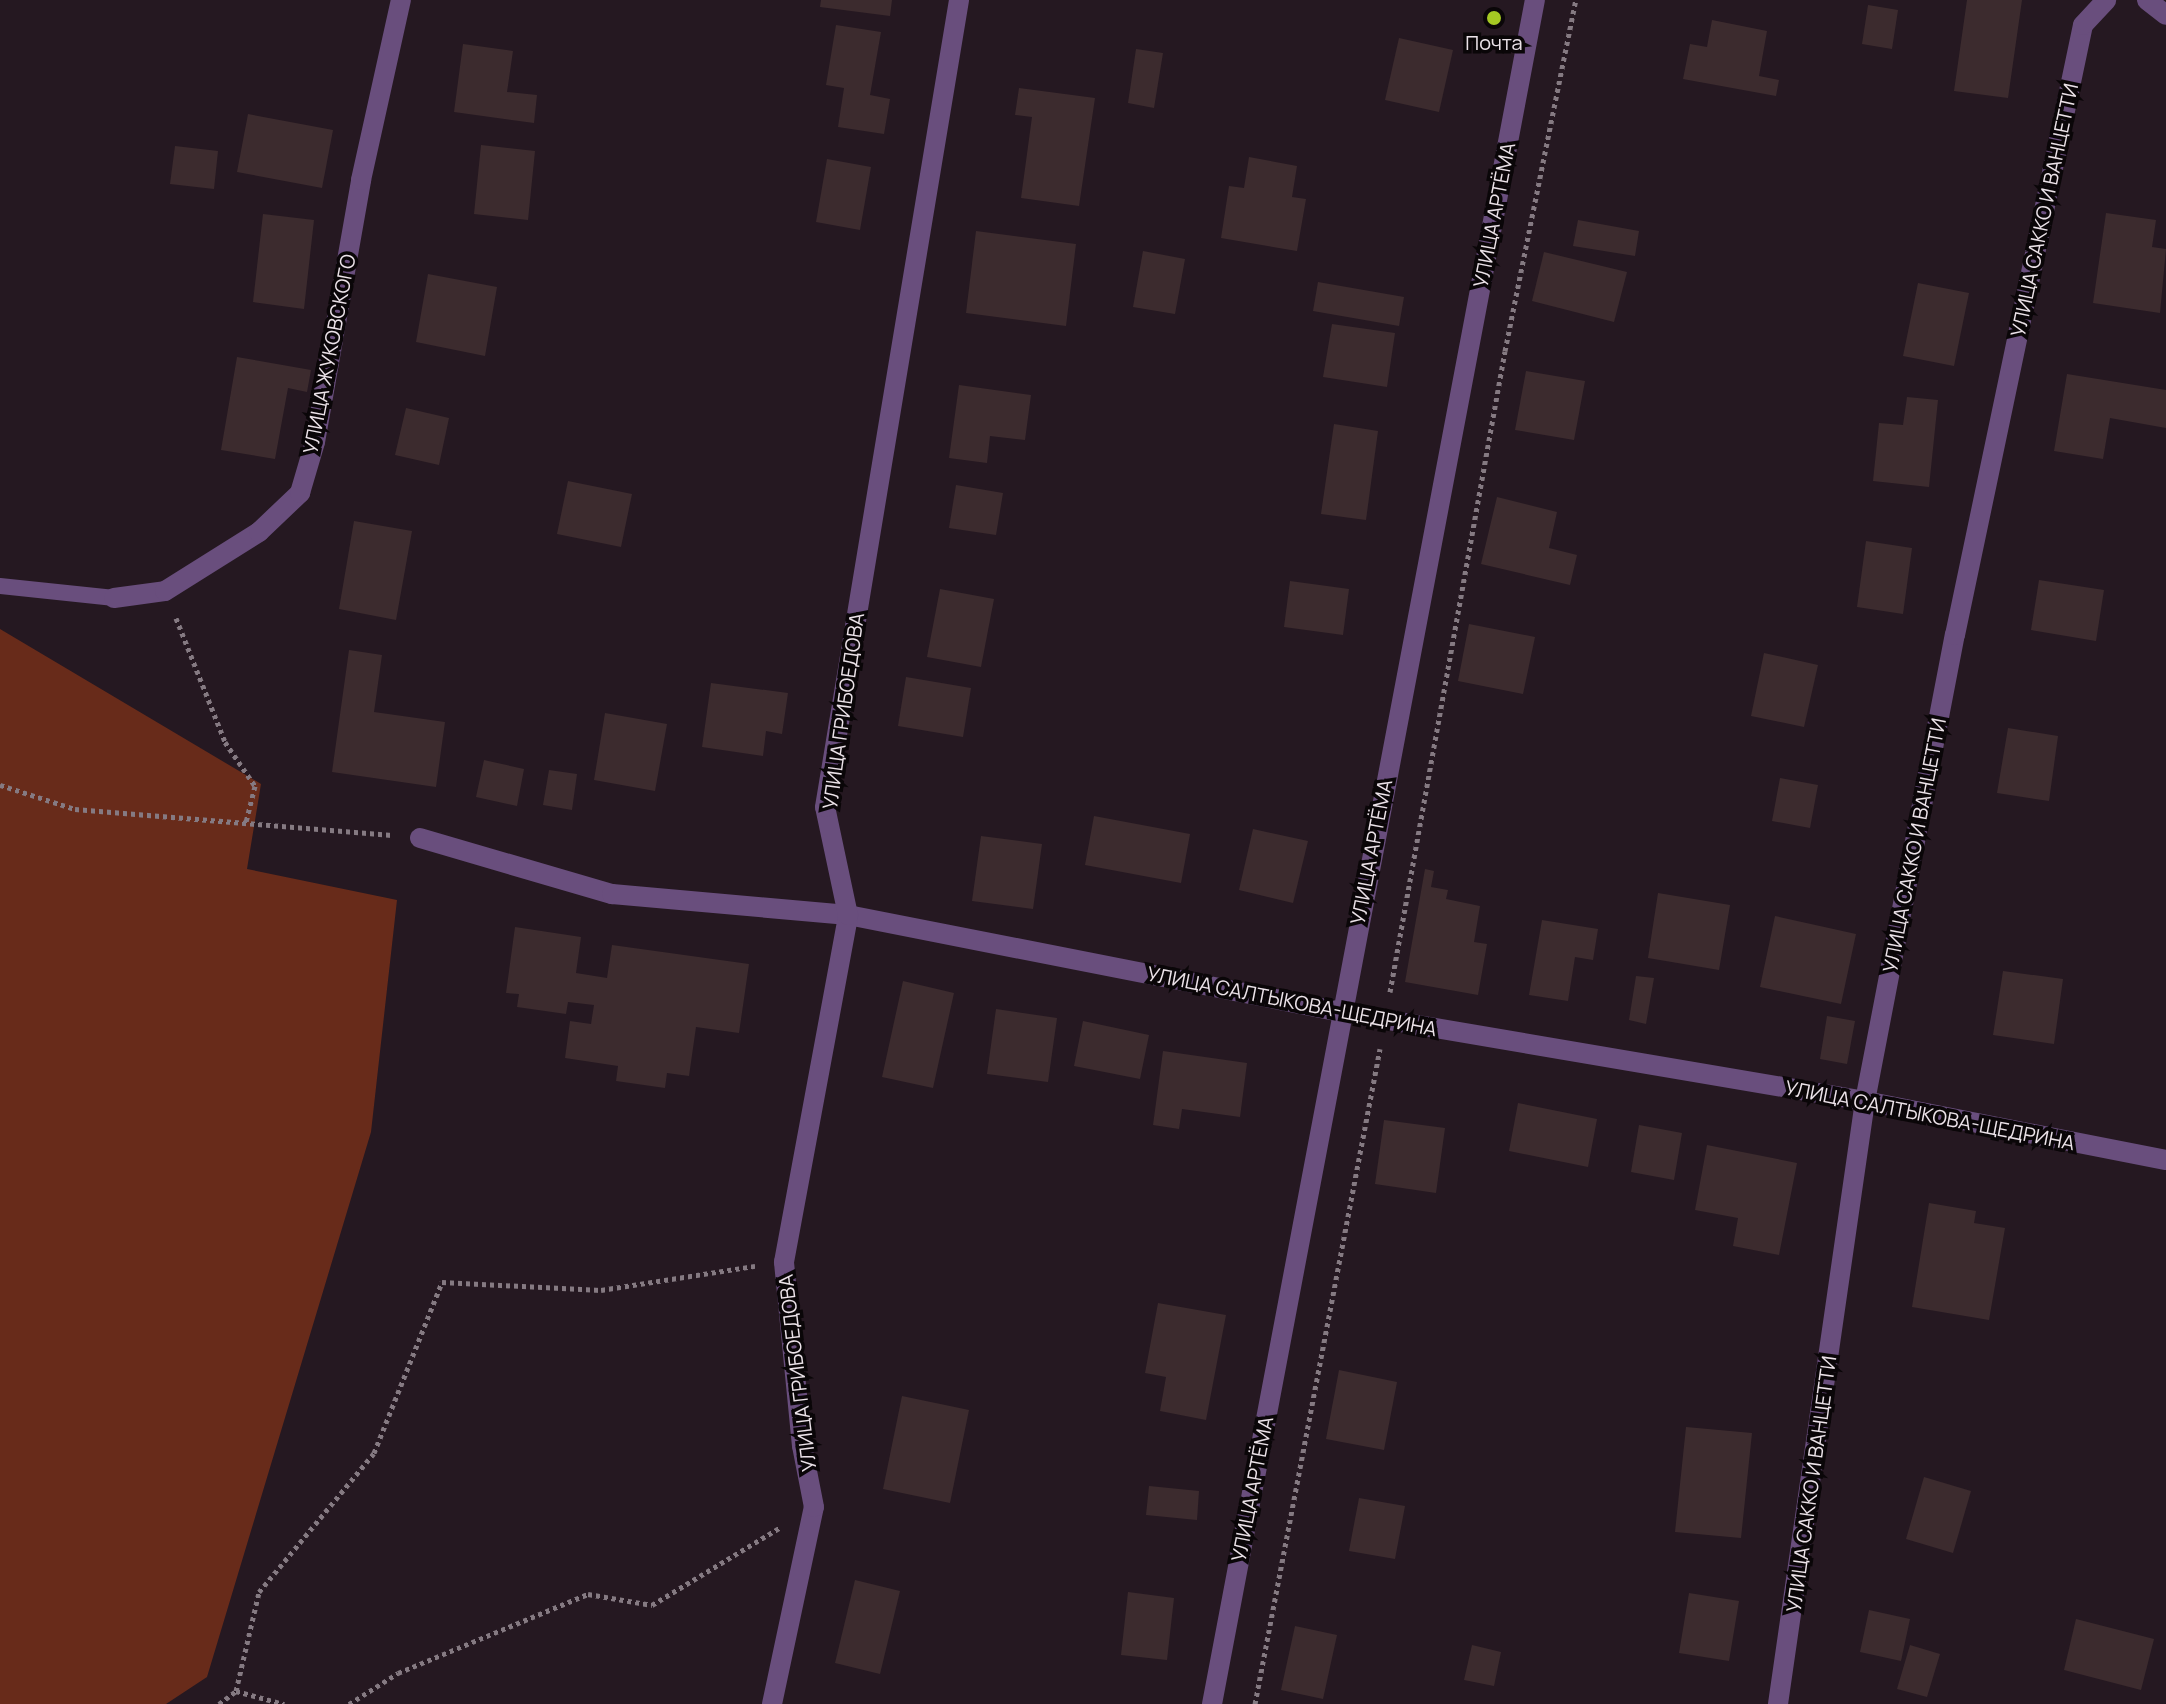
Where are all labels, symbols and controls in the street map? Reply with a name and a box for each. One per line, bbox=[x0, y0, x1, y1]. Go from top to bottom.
marker: Почта bbox=[1485, 9, 1503, 27]
place label: Почта bbox=[1465, 30, 1523, 54]
street label: УЛИЦА САККО И ВАНЦЕТТИ bbox=[2005, 81, 2083, 339]
street label: УЛИЦА АРТЁМА bbox=[1468, 140, 1520, 290]
street label: УЛИЦА ЖУКОВСКОГО bbox=[298, 252, 360, 456]
street label: УЛИЦА ГРИБОЕДОВА bbox=[817, 611, 869, 811]
street label: УЛИЦА САККО И ВАНЦЕТТИ bbox=[1878, 716, 1950, 974]
street label: УЛИЦА АРТЁМА bbox=[1345, 777, 1397, 927]
street label: УЛИЦА САЛТЫКОВА-ЩЕДРИНА bbox=[1145, 961, 1439, 1041]
street label: УЛИЦА САЛТЫКОВА-ЩЕДРИНА bbox=[1783, 1075, 2077, 1155]
street label: УЛИЦА ГРИБОЕДОВА bbox=[773, 1273, 821, 1473]
street label: УЛИЦА САККО И ВАНЦЕТТИ bbox=[1781, 1354, 1841, 1614]
street label: УЛИЦА АРТЁМА bbox=[1226, 1414, 1278, 1564]

